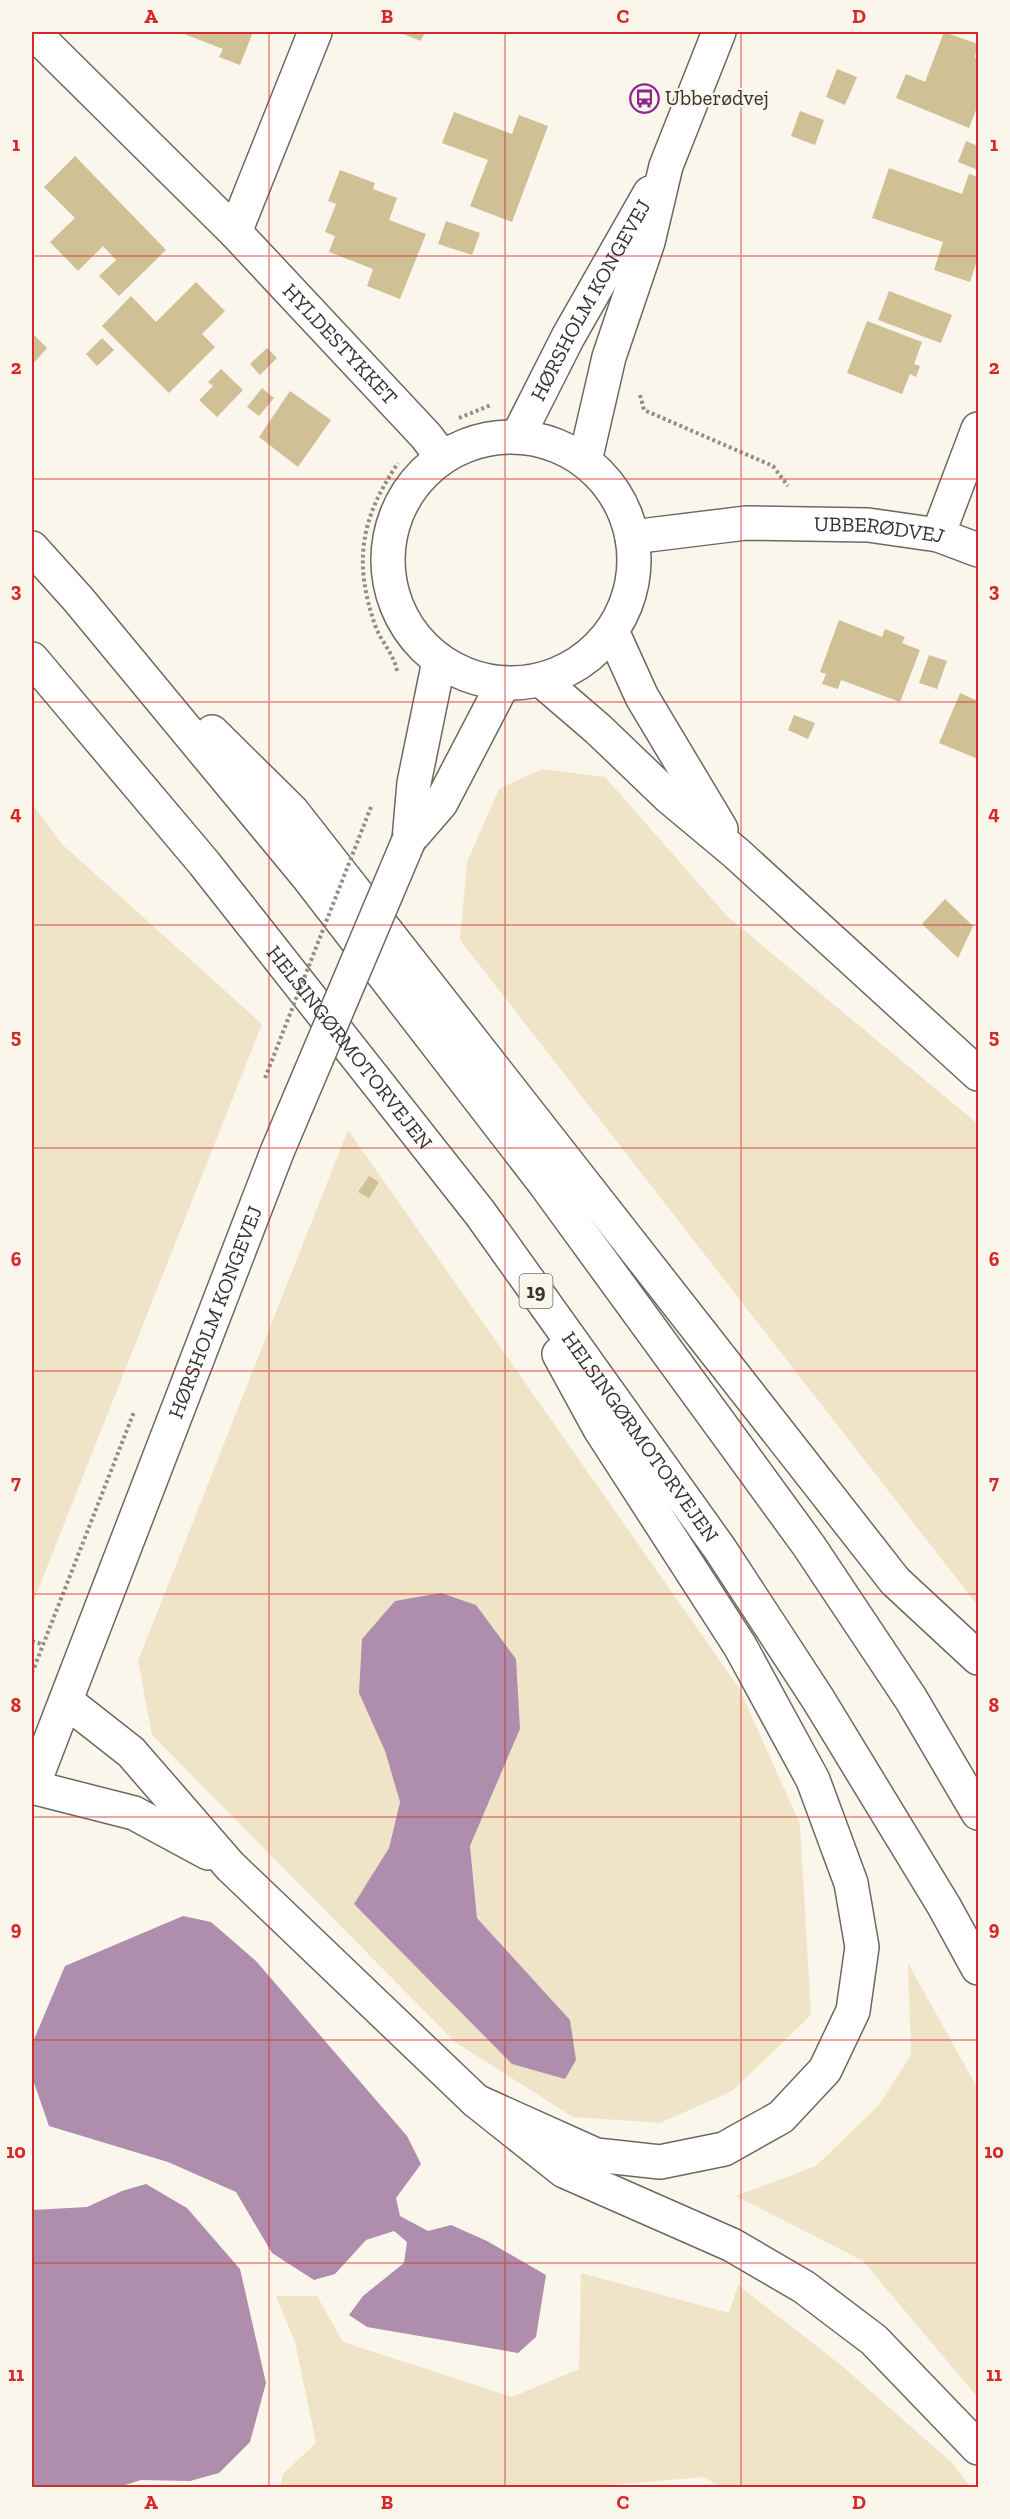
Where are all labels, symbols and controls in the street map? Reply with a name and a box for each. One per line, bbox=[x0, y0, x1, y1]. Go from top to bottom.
text: A bbox=[144, 4, 158, 28]
text: B bbox=[381, 4, 393, 28]
text: C bbox=[617, 4, 630, 28]
text: D bbox=[852, 4, 866, 28]
bus stop icon: Ubberødvej bbox=[628, 82, 660, 114]
place label: Ubberødvej bbox=[665, 85, 769, 111]
text: 1 bbox=[12, 132, 20, 156]
text: 1 bbox=[990, 132, 998, 156]
street label: HØRSHOLM KONGEVEJ bbox=[525, 195, 656, 405]
street label: HYLDESTYKKET bbox=[278, 278, 403, 410]
text: 2 bbox=[11, 355, 22, 379]
text: 2 bbox=[989, 355, 1000, 379]
street label: UBBERØDVEJ bbox=[814, 511, 948, 548]
text: 3 bbox=[11, 578, 22, 602]
text: 3 bbox=[989, 578, 1000, 602]
text: 4 bbox=[10, 801, 22, 825]
text: 4 bbox=[988, 801, 1000, 825]
street label: HELSINGØRMOTORVEJEN bbox=[262, 940, 438, 1154]
text: 5 bbox=[11, 1024, 21, 1048]
text: 5 bbox=[989, 1024, 999, 1048]
street label: HØRSHOLM KONGEVEJ bbox=[163, 1202, 267, 1422]
text: 6 bbox=[11, 1247, 22, 1271]
text: 6 bbox=[989, 1247, 1000, 1271]
road number: 19 bbox=[520, 1274, 552, 1308]
street label: HELSINGØRMOTORVEJEN bbox=[557, 1327, 724, 1547]
text: 7 bbox=[11, 1470, 21, 1494]
text: 7 bbox=[989, 1470, 999, 1494]
text: 8 bbox=[11, 1693, 22, 1717]
text: 8 bbox=[989, 1693, 1000, 1717]
text: 9 bbox=[11, 1916, 22, 1940]
text: 9 bbox=[989, 1916, 1000, 1940]
text: 10 bbox=[6, 2139, 26, 2163]
text: 10 bbox=[984, 2139, 1004, 2163]
text: 11 bbox=[8, 2362, 24, 2386]
text: 11 bbox=[986, 2362, 1002, 2386]
text: A bbox=[144, 2490, 158, 2514]
text: B bbox=[381, 2490, 393, 2514]
text: C bbox=[617, 2490, 630, 2514]
text: D bbox=[852, 2490, 866, 2514]

